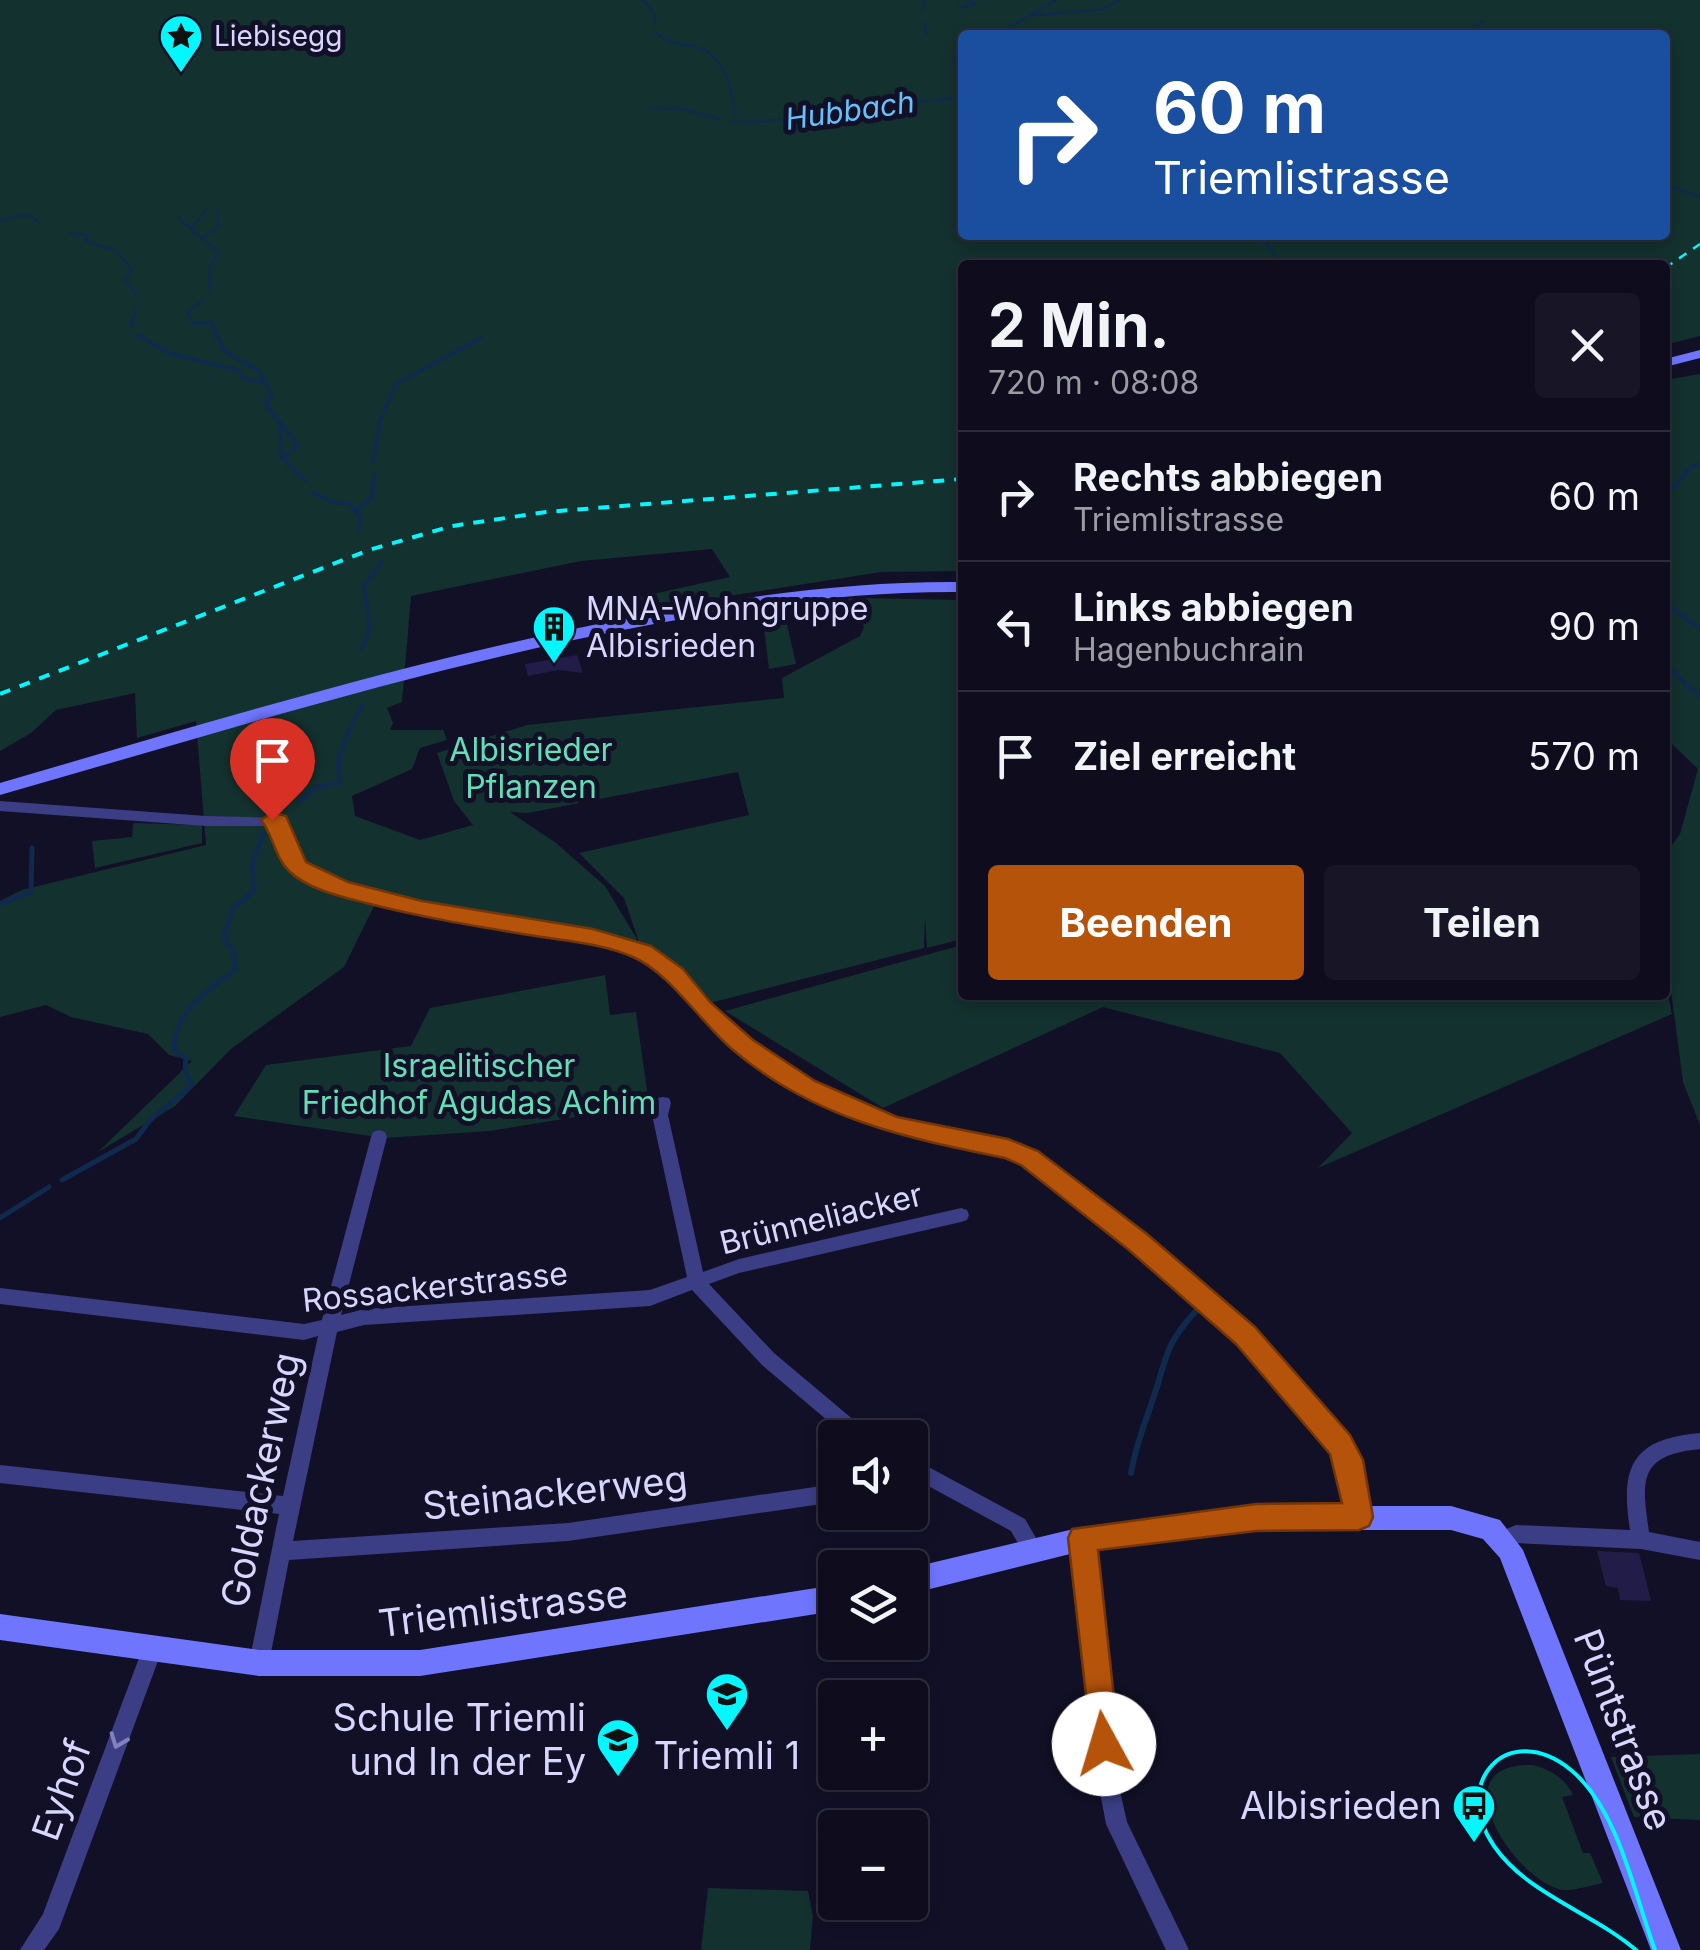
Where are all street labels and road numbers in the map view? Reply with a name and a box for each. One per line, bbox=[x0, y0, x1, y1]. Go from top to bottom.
street label: Brünneliacker bbox=[715, 1174, 926, 1263]
street label: Rossackerstrasse bbox=[300, 1253, 570, 1320]
street label: Goldackerweg bbox=[211, 1348, 309, 1611]
street label: Steinackerweg bbox=[420, 1455, 690, 1529]
street label: Triemlistrasse bbox=[376, 1570, 630, 1646]
street label: Püntstrasse bbox=[1565, 1623, 1683, 1837]
street label: Eyhof bbox=[22, 1733, 100, 1846]

